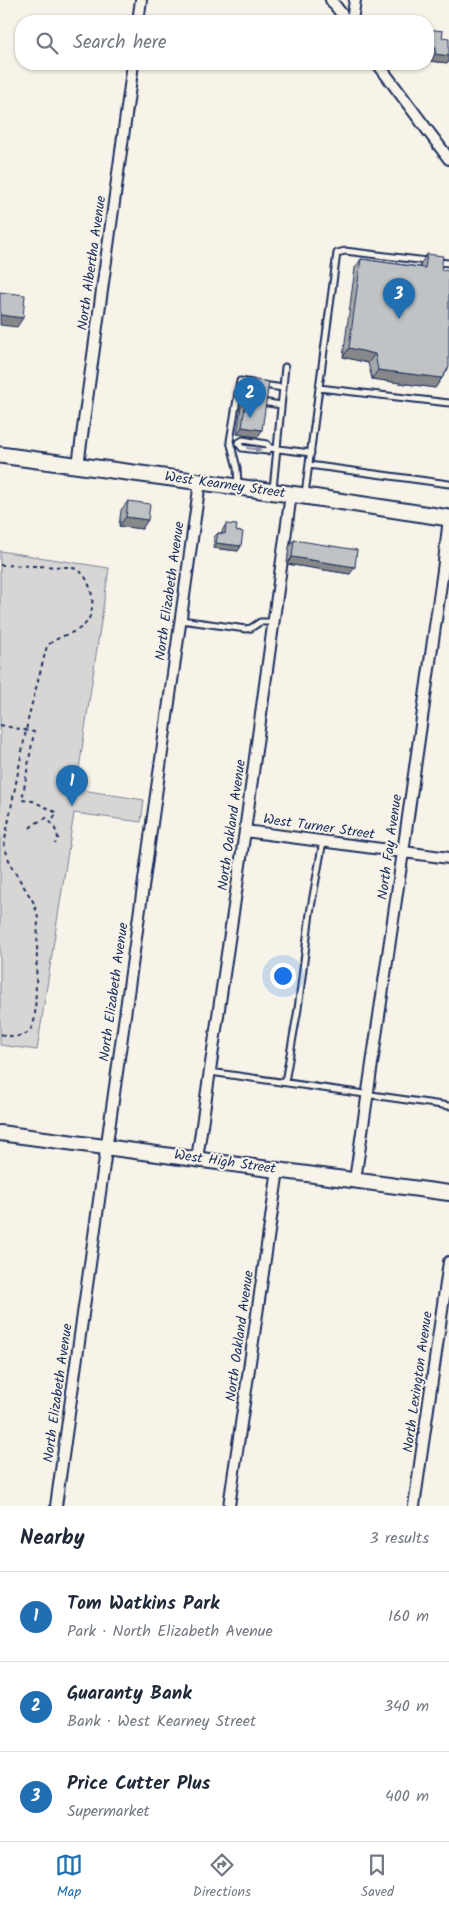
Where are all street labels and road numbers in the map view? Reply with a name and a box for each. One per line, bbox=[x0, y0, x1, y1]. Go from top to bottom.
street label: North Albertha Avenue bbox=[72, 194, 112, 332]
street label: West Kearney Street bbox=[163, 466, 287, 504]
street label: North Elizabeth Avenue bbox=[149, 519, 191, 662]
street label: North Oakland Avenue bbox=[212, 757, 252, 892]
street label: North Fay Avenue bbox=[372, 792, 408, 901]
street label: West Turner Street bbox=[262, 808, 377, 846]
street label: North Elizabeth Avenue bbox=[93, 920, 135, 1063]
street label: West High Street bbox=[173, 1144, 278, 1180]
street label: North Oakland Avenue bbox=[220, 1268, 260, 1403]
street label: North Lexington Avenue bbox=[397, 1309, 439, 1454]
street label: North Elizabeth Avenue bbox=[37, 1321, 79, 1464]

